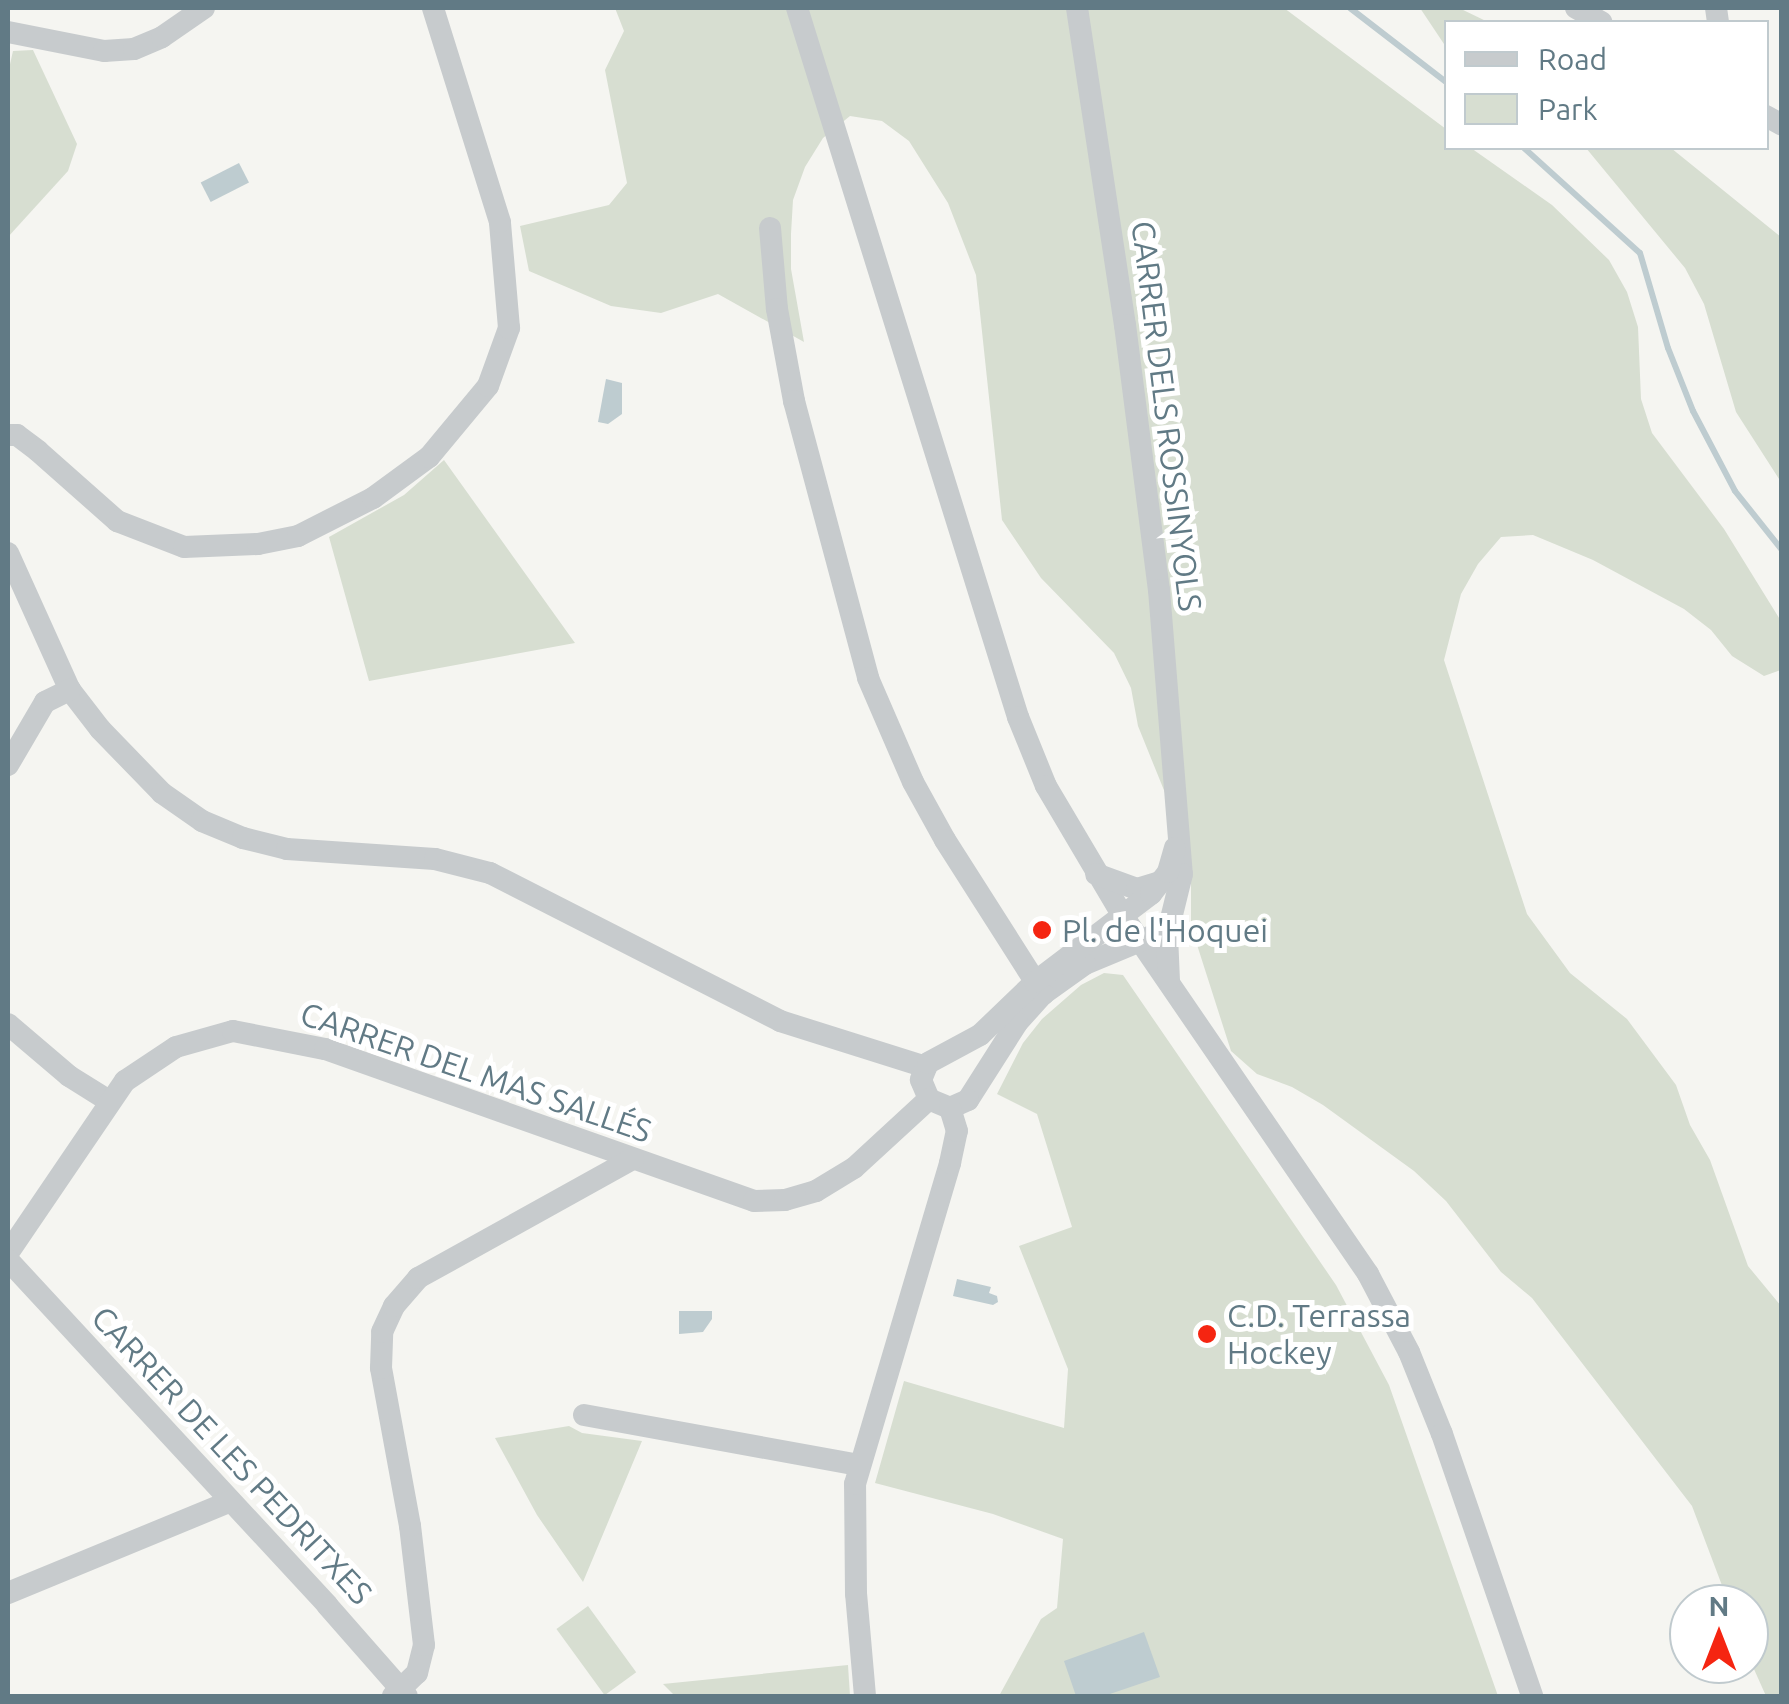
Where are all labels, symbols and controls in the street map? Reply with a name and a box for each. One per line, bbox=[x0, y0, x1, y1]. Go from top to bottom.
legend bbox=[1444, 20, 1769, 150]
text: Road bbox=[1538, 42, 1607, 76]
text: Park bbox=[1538, 92, 1598, 126]
street label: CARRER DELS ROSSINYOLS bbox=[1124, 219, 1210, 613]
place label: Pl. de l'Hoquei bbox=[1062, 911, 1268, 949]
marker: Pl. de l'Hoquei bbox=[1031, 919, 1053, 941]
street label: CARRER DEL MAS SALLÉS bbox=[296, 994, 656, 1150]
place label: C.D. Terrassa Hockey bbox=[1227, 1297, 1411, 1372]
street label: CARRER DE LES PEDRITXES bbox=[84, 1298, 380, 1612]
marker: C.D. Terrassa Hockey bbox=[1196, 1323, 1218, 1345]
north arrow bbox=[1669, 1584, 1769, 1684]
text: N bbox=[1709, 1590, 1729, 1621]

